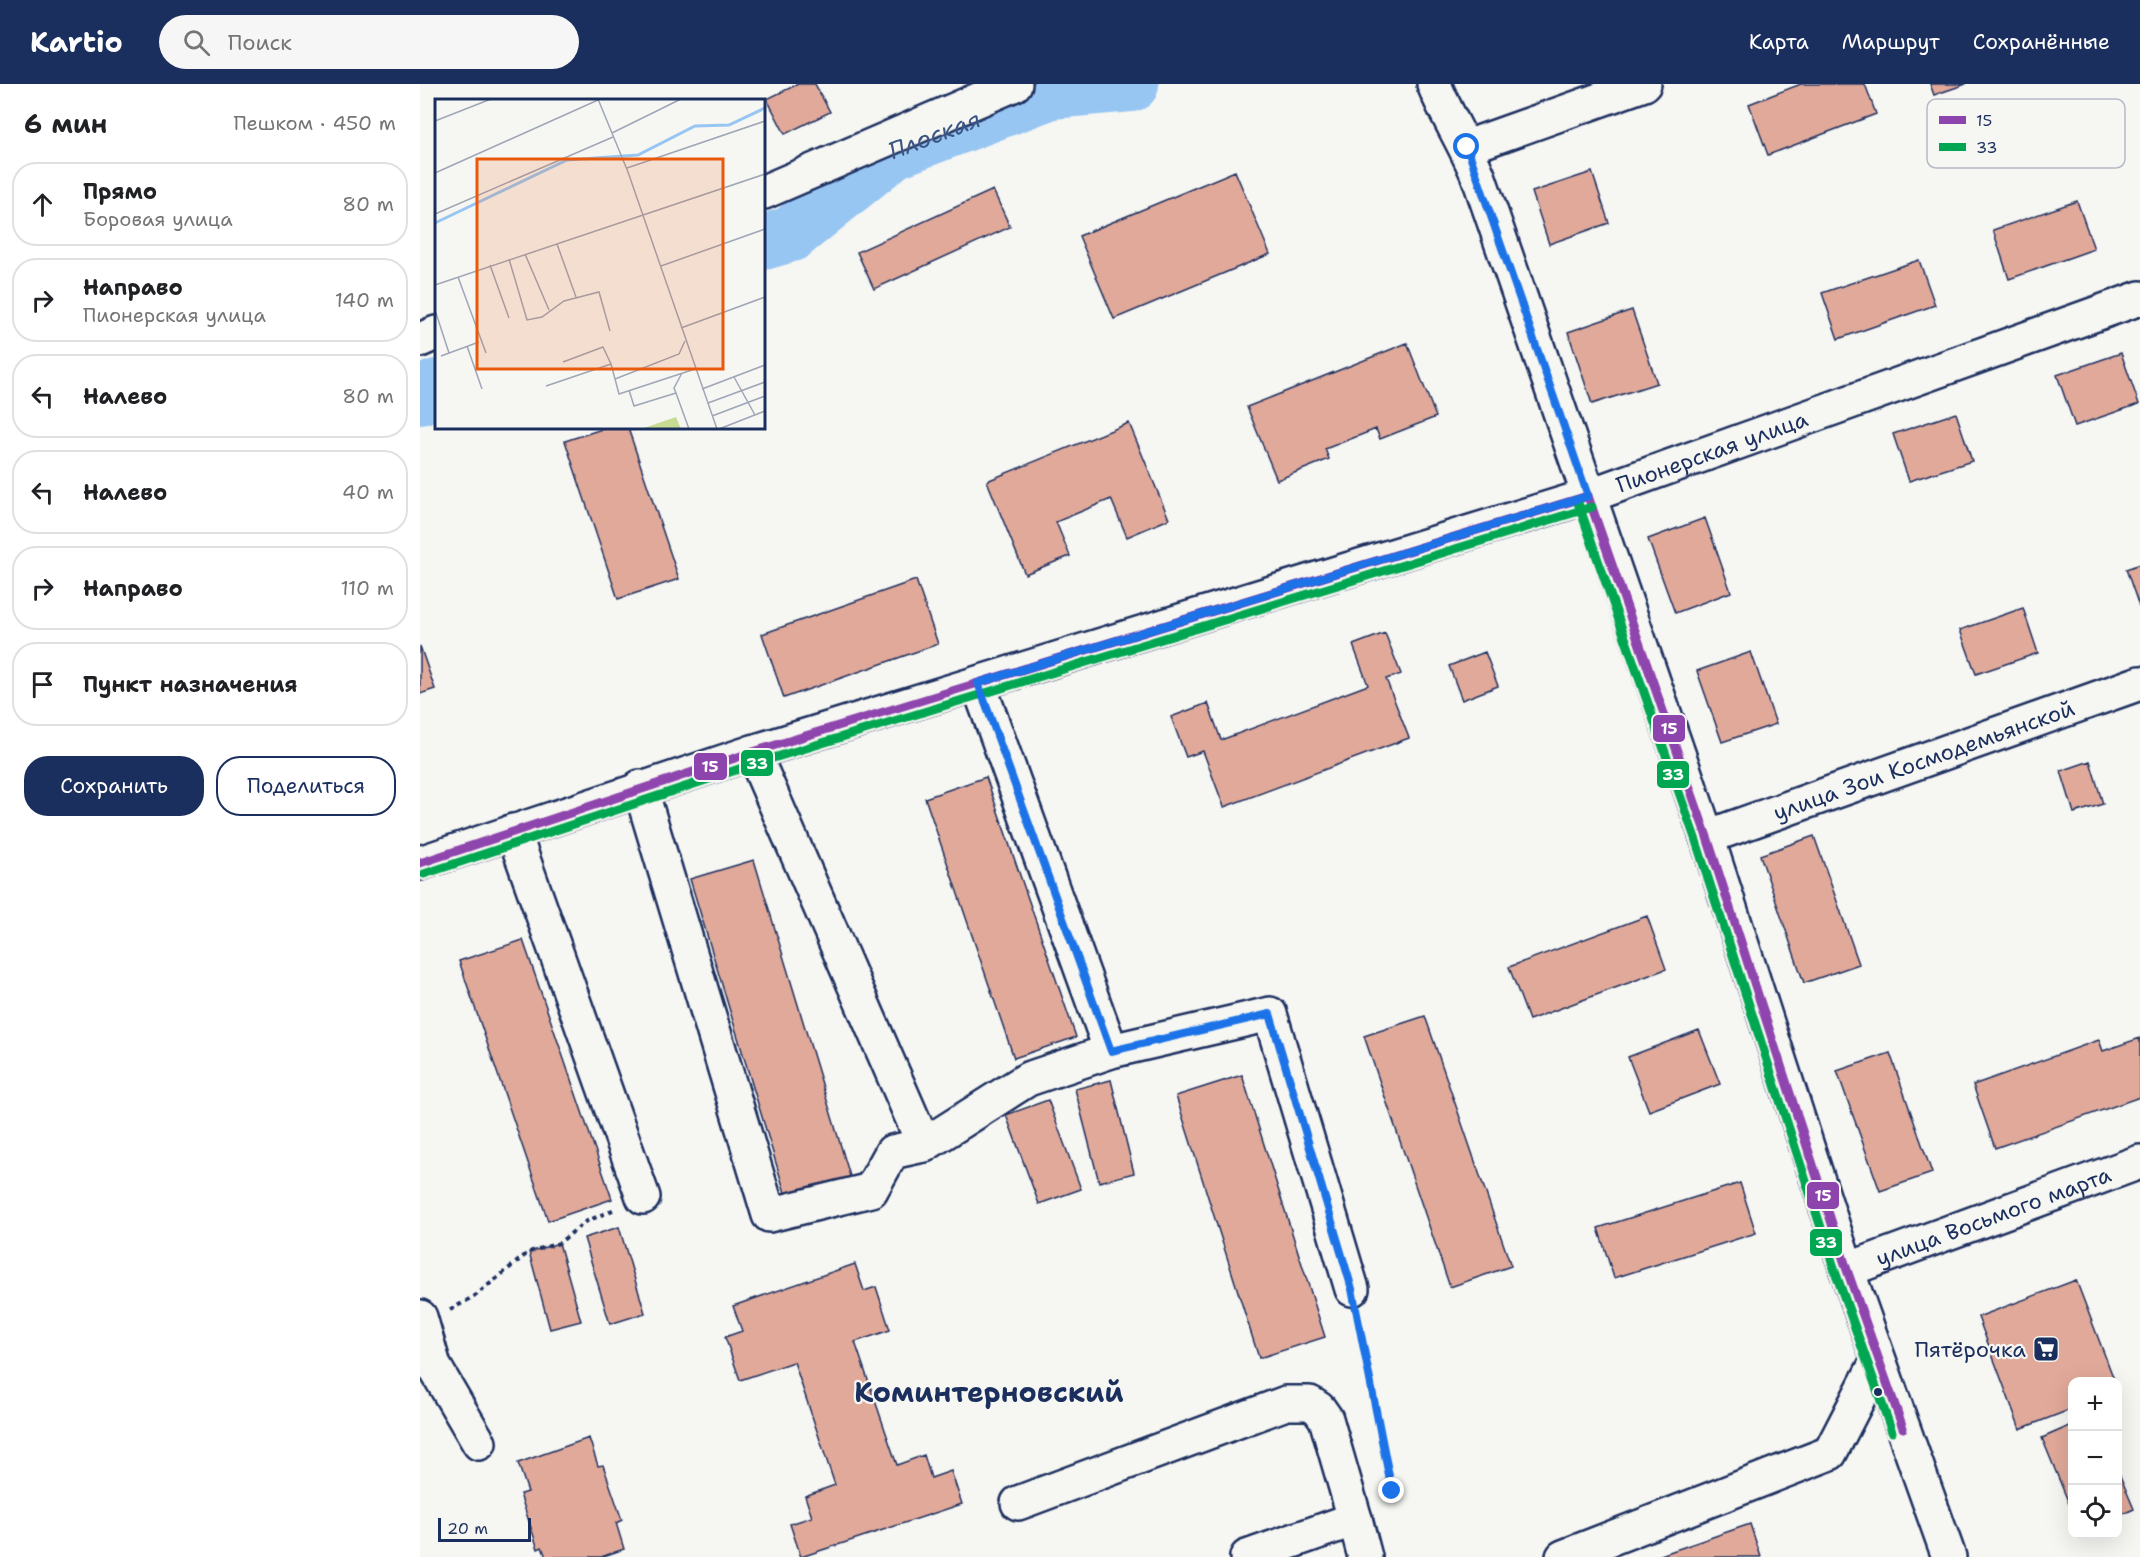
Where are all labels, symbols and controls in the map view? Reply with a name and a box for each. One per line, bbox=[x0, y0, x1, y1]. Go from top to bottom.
search box bbox=[159, 15, 579, 69]
text: Kartio bbox=[30, 23, 123, 61]
icon: search bbox=[180, 26, 213, 59]
text: Поиск bbox=[228, 28, 292, 57]
text: Карта bbox=[1749, 28, 1809, 56]
text: Маршрут bbox=[1842, 28, 1940, 56]
text: Сохранённые bbox=[1973, 28, 2110, 56]
inset map bbox=[435, 99, 765, 429]
legend bbox=[1927, 99, 2125, 168]
water label: Плоская bbox=[884, 103, 985, 167]
text: 6 мин bbox=[24, 106, 107, 141]
text: Пешком · 450 m bbox=[233, 110, 396, 136]
text: 15 bbox=[1976, 110, 1992, 131]
route start bbox=[1453, 133, 1479, 159]
text: 33 bbox=[1976, 137, 1997, 158]
text: Прямо bbox=[83, 177, 157, 206]
icon: ahead bbox=[26, 188, 59, 221]
text: 80 m bbox=[342, 191, 394, 217]
text: Боровая улица bbox=[83, 206, 233, 232]
text: Направо bbox=[83, 273, 183, 302]
icon: right bbox=[26, 284, 59, 317]
text: 140 m bbox=[335, 287, 394, 313]
text: Пионерская улица bbox=[83, 302, 266, 328]
icon: left bbox=[26, 380, 59, 413]
text: Налево bbox=[83, 382, 167, 411]
text: 80 m bbox=[342, 383, 394, 409]
street label: Пионерская улица bbox=[1612, 404, 1812, 499]
icon: left bbox=[26, 476, 59, 509]
text: Налево bbox=[83, 478, 167, 507]
text: 40 m bbox=[342, 479, 394, 505]
icon: right bbox=[26, 572, 59, 605]
text: Направо bbox=[83, 574, 183, 603]
text: 110 m bbox=[340, 575, 394, 601]
icon: arrive bbox=[26, 668, 59, 701]
text: Пункт назначения bbox=[83, 670, 297, 699]
street label: улица Зои Космодемьянской bbox=[1769, 693, 2078, 827]
line badge: 15 bbox=[1652, 714, 1686, 743]
text: 15 bbox=[1660, 718, 1678, 739]
line badge: 33 bbox=[740, 749, 774, 777]
line badge: 15 bbox=[693, 752, 728, 781]
text: 33 bbox=[746, 753, 768, 774]
button: Сохранить bbox=[24, 756, 204, 816]
button: Поделиться bbox=[216, 756, 396, 816]
text: 15 bbox=[701, 756, 719, 777]
line badge: 33 bbox=[1656, 760, 1690, 789]
text: 33 bbox=[1662, 764, 1684, 785]
street label: улица Восьмого марта bbox=[1872, 1159, 2115, 1273]
line badge: 15 bbox=[1806, 1181, 1840, 1210]
text: 15 bbox=[1814, 1185, 1832, 1206]
line badge: 33 bbox=[1809, 1228, 1843, 1257]
text: 33 bbox=[1815, 1232, 1837, 1253]
supermarket icon: Пятёрочка bbox=[2031, 1334, 2061, 1364]
place label: Пятёрочка bbox=[1915, 1335, 2026, 1364]
district label: Коминтерновский bbox=[854, 1373, 1124, 1411]
map controls bbox=[2068, 1377, 2122, 1539]
button: + bbox=[2068, 1377, 2122, 1431]
unlabelled marker bbox=[1872, 1386, 1884, 1398]
button: − bbox=[2068, 1431, 2122, 1485]
route end bbox=[1378, 1477, 1404, 1503]
button: locate bbox=[2068, 1485, 2122, 1539]
scale bar bbox=[438, 1515, 531, 1542]
text: 20 m bbox=[447, 1518, 488, 1539]

